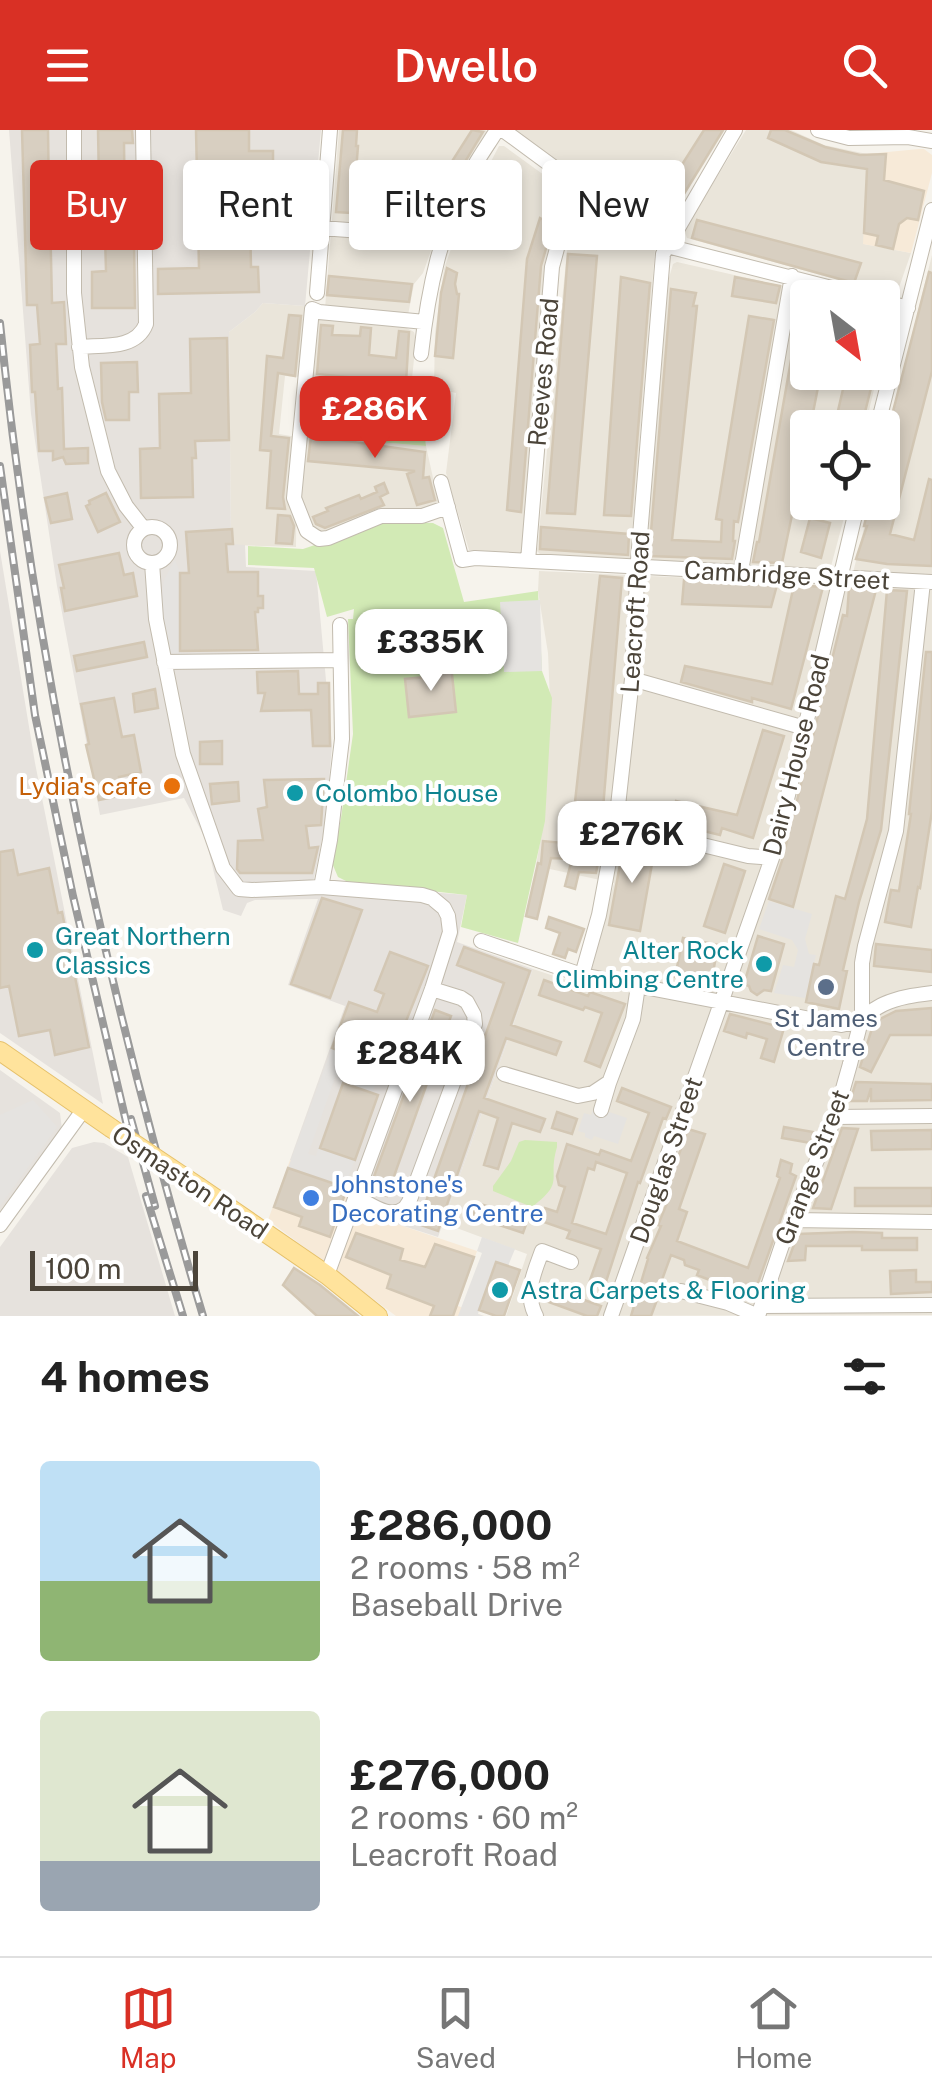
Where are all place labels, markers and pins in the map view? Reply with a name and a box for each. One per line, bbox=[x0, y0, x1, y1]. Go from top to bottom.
pin: £286K bbox=[305, 376, 445, 461]
pin: £335K bbox=[361, 609, 501, 694]
place label: Lydia's cafe bbox=[18, 771, 152, 801]
marker: Lydia's cafe bbox=[161, 775, 183, 797]
place label: Colombo House bbox=[315, 778, 498, 808]
marker: Colombo House bbox=[284, 782, 306, 804]
pin: £276K bbox=[562, 801, 702, 886]
place label: Great Northern Classics bbox=[55, 921, 231, 980]
place label: Alter Rock Climbing Centre bbox=[555, 935, 744, 994]
marker: Great Northern Classics bbox=[24, 939, 46, 961]
marker: Alter Rock Climbing Centre bbox=[753, 953, 775, 975]
marker: St James Centre bbox=[815, 976, 837, 998]
place label: St James Centre bbox=[774, 1003, 878, 1062]
pin: £284K bbox=[340, 1020, 480, 1105]
place label: Johnstone's Decorating Centre bbox=[331, 1169, 544, 1228]
marker: Johnstone's Decorating Centre bbox=[300, 1187, 322, 1209]
place label: Astra Carpets & Flooring bbox=[520, 1275, 806, 1305]
marker: Astra Carpets & Flooring bbox=[489, 1279, 511, 1301]

